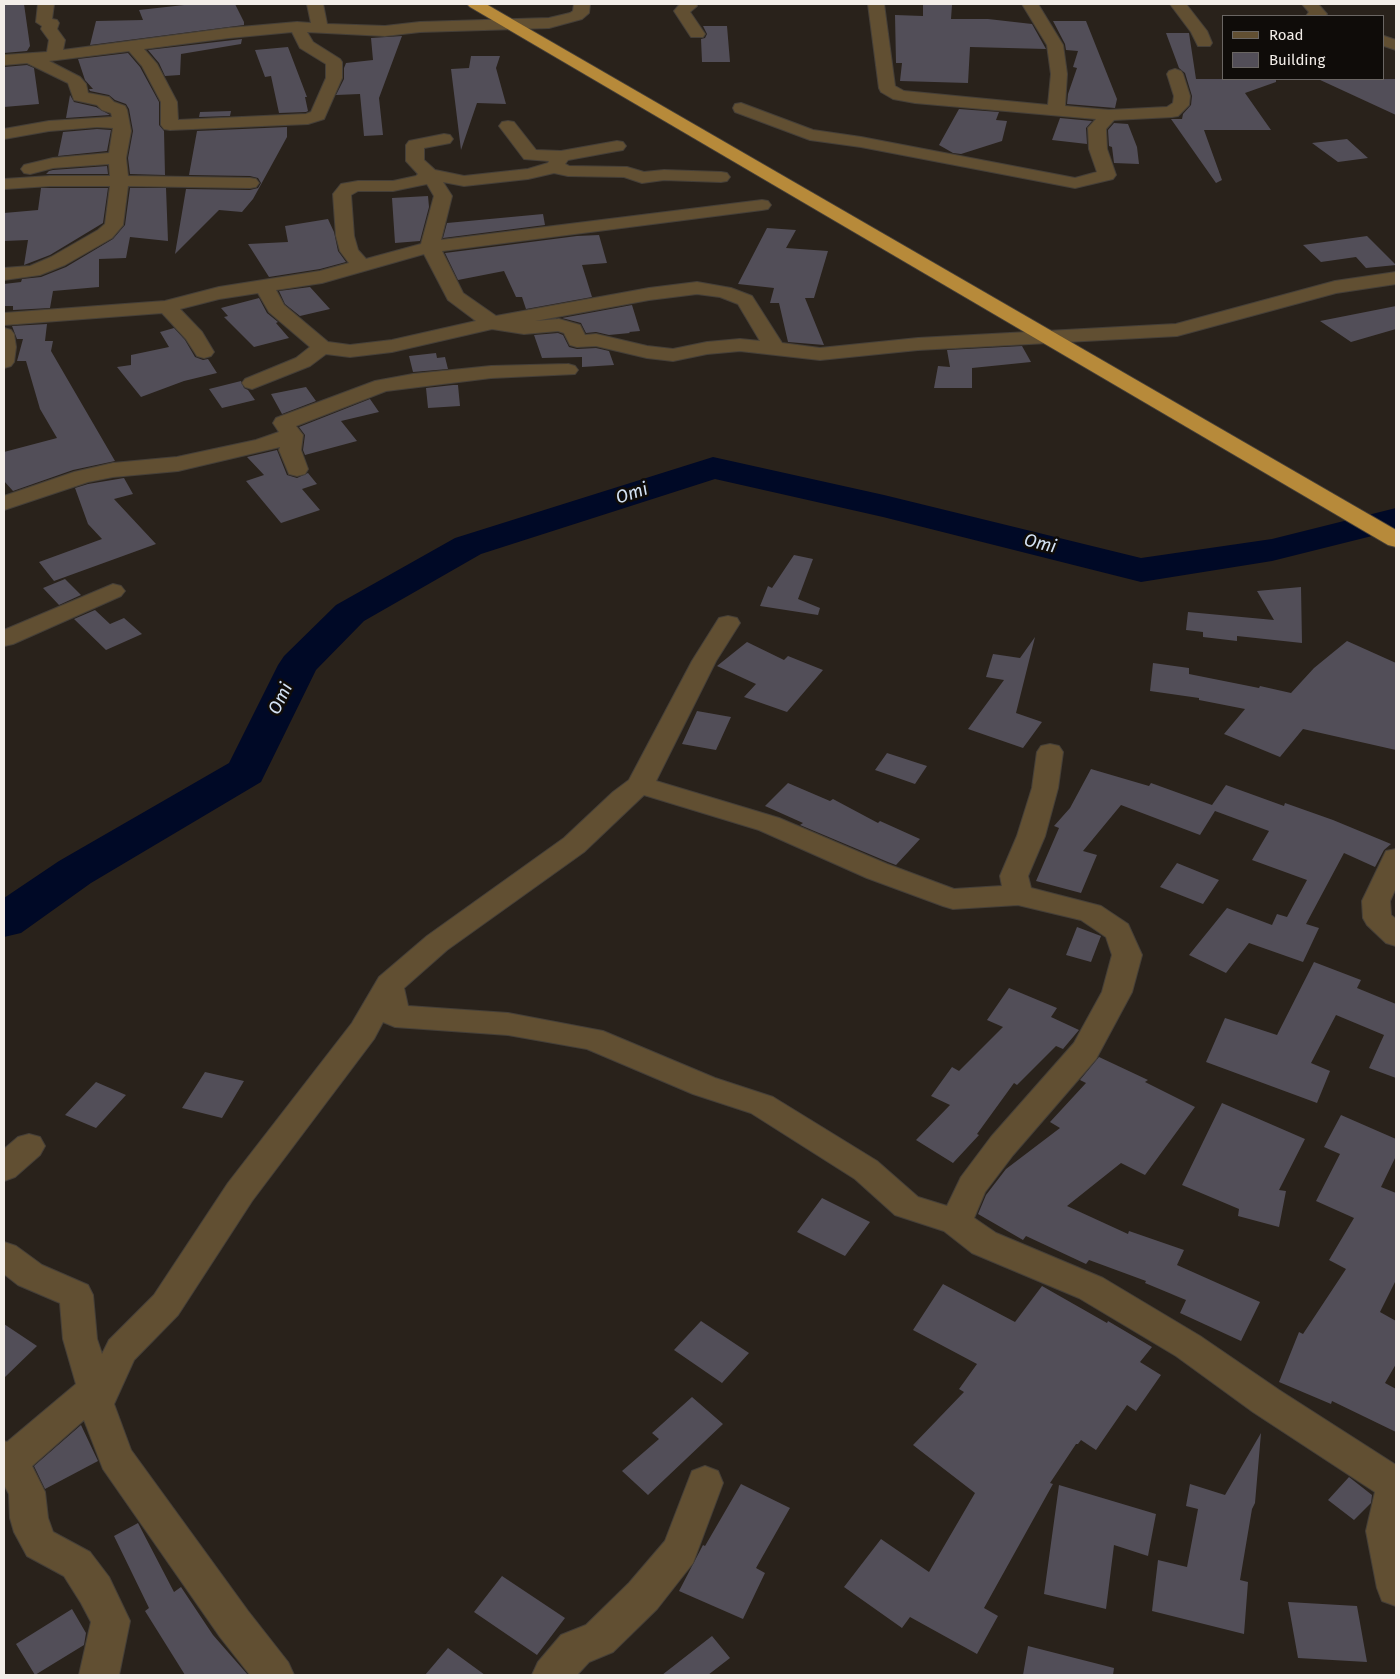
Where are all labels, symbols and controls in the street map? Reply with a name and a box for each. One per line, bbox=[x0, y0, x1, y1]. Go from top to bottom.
legend bbox=[1222, 15, 1385, 80]
text: Road bbox=[1269, 26, 1304, 44]
text: Building bbox=[1269, 51, 1325, 69]
water label: Omi bbox=[613, 479, 651, 509]
water label: Omi bbox=[1022, 530, 1058, 558]
water label: Omi bbox=[264, 680, 298, 718]

